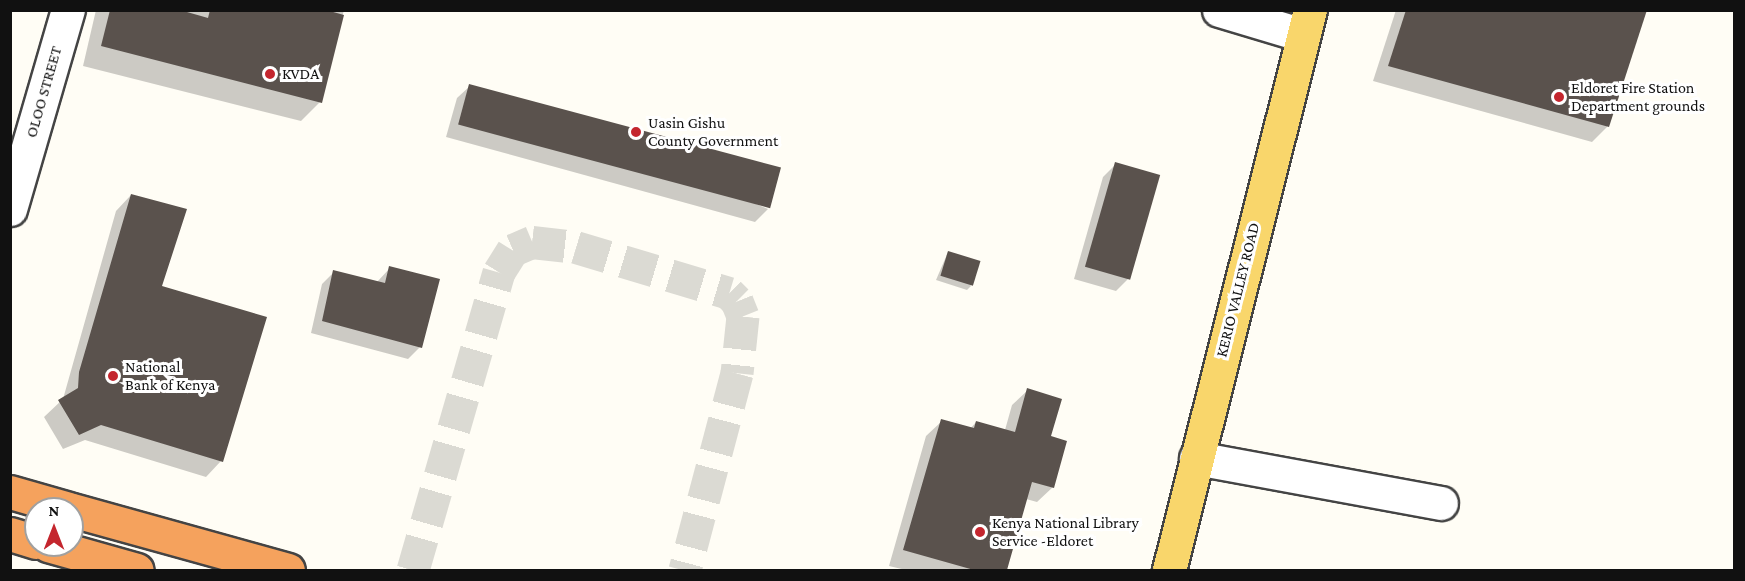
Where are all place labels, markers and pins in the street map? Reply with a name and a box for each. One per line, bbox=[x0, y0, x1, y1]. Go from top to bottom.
place label: KVDA bbox=[282, 64, 319, 84]
marker: KVDA bbox=[263, 67, 277, 81]
place label: Eldoret Fire Station Department grounds bbox=[1571, 78, 1705, 116]
marker: Eldoret Fire Station Department grounds bbox=[1552, 90, 1566, 104]
place label: Uasin Gishu County Government bbox=[648, 113, 778, 151]
marker: Uasin Gishu County Government bbox=[629, 125, 643, 139]
place label: National Bank of Kenya bbox=[125, 357, 215, 395]
marker: National Bank of Kenya bbox=[106, 369, 120, 383]
place label: Kenya National Library Service -Eldoret bbox=[992, 513, 1139, 551]
marker: Kenya National Library Service -Eldoret bbox=[973, 525, 987, 539]

